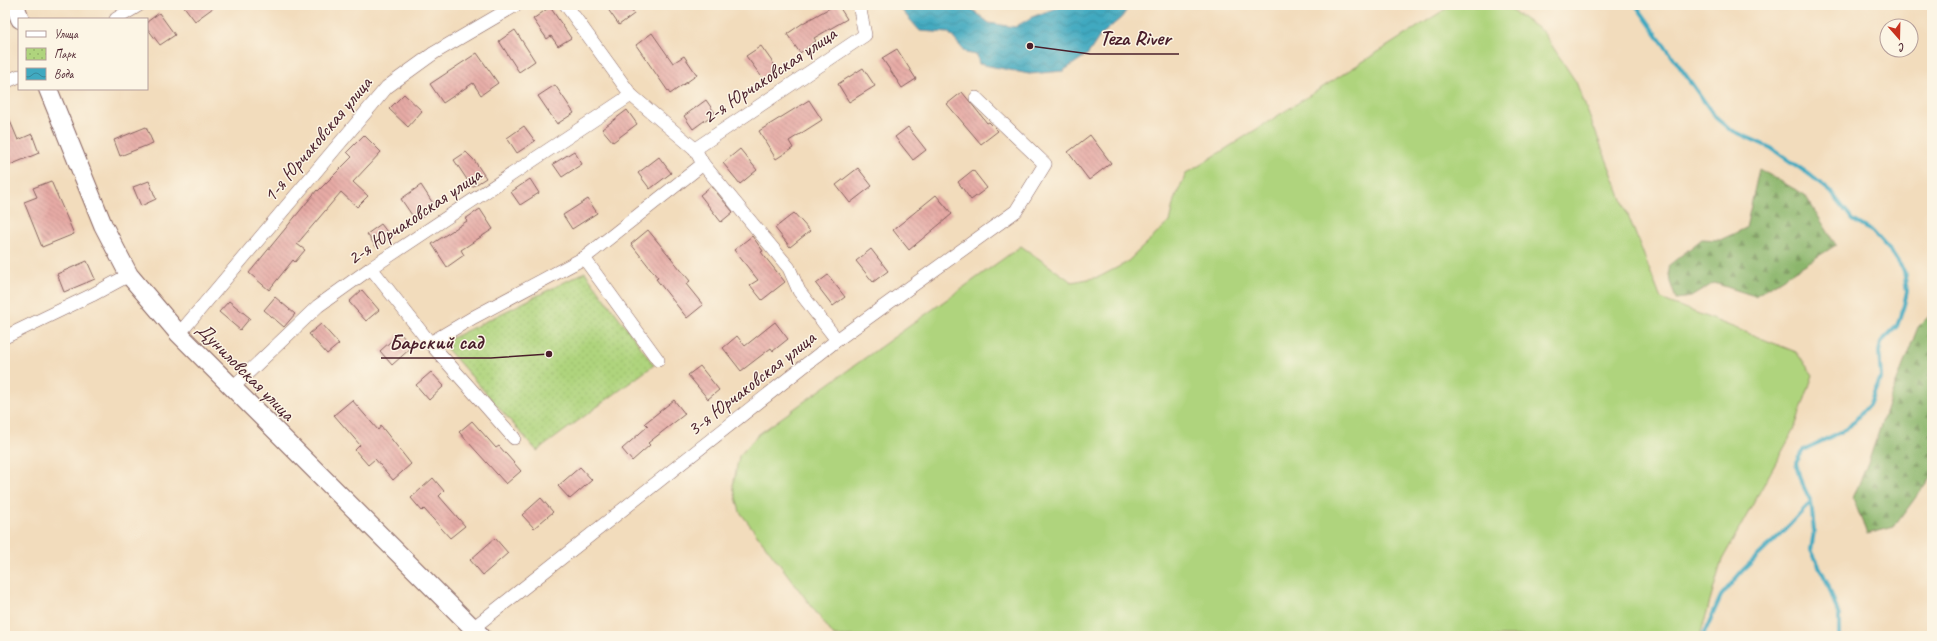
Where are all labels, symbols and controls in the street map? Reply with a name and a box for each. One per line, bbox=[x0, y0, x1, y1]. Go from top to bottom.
legend bbox=[18, 18, 148, 90]
north arrow bbox=[1879, 18, 1919, 58]
street label: 2-я Юрчаковская улица bbox=[697, 20, 843, 129]
callout: Teza River bbox=[1090, 21, 1179, 54]
text: Teza River bbox=[1099, 25, 1173, 51]
text: Улица bbox=[54, 26, 79, 42]
text: С bbox=[1896, 40, 1907, 55]
text: Парк bbox=[54, 46, 77, 62]
text: Вода bbox=[54, 66, 75, 82]
street label: 1-я Юрчаковская улица bbox=[258, 70, 378, 207]
street label: 2-я Юрчаковская улица bbox=[342, 161, 488, 270]
street label: Дуниловская улица bbox=[191, 317, 302, 427]
street label: 3-я Юрчаковская улица bbox=[682, 324, 822, 441]
callout: Барский сад bbox=[381, 325, 491, 358]
text: Барский сад bbox=[389, 329, 485, 355]

